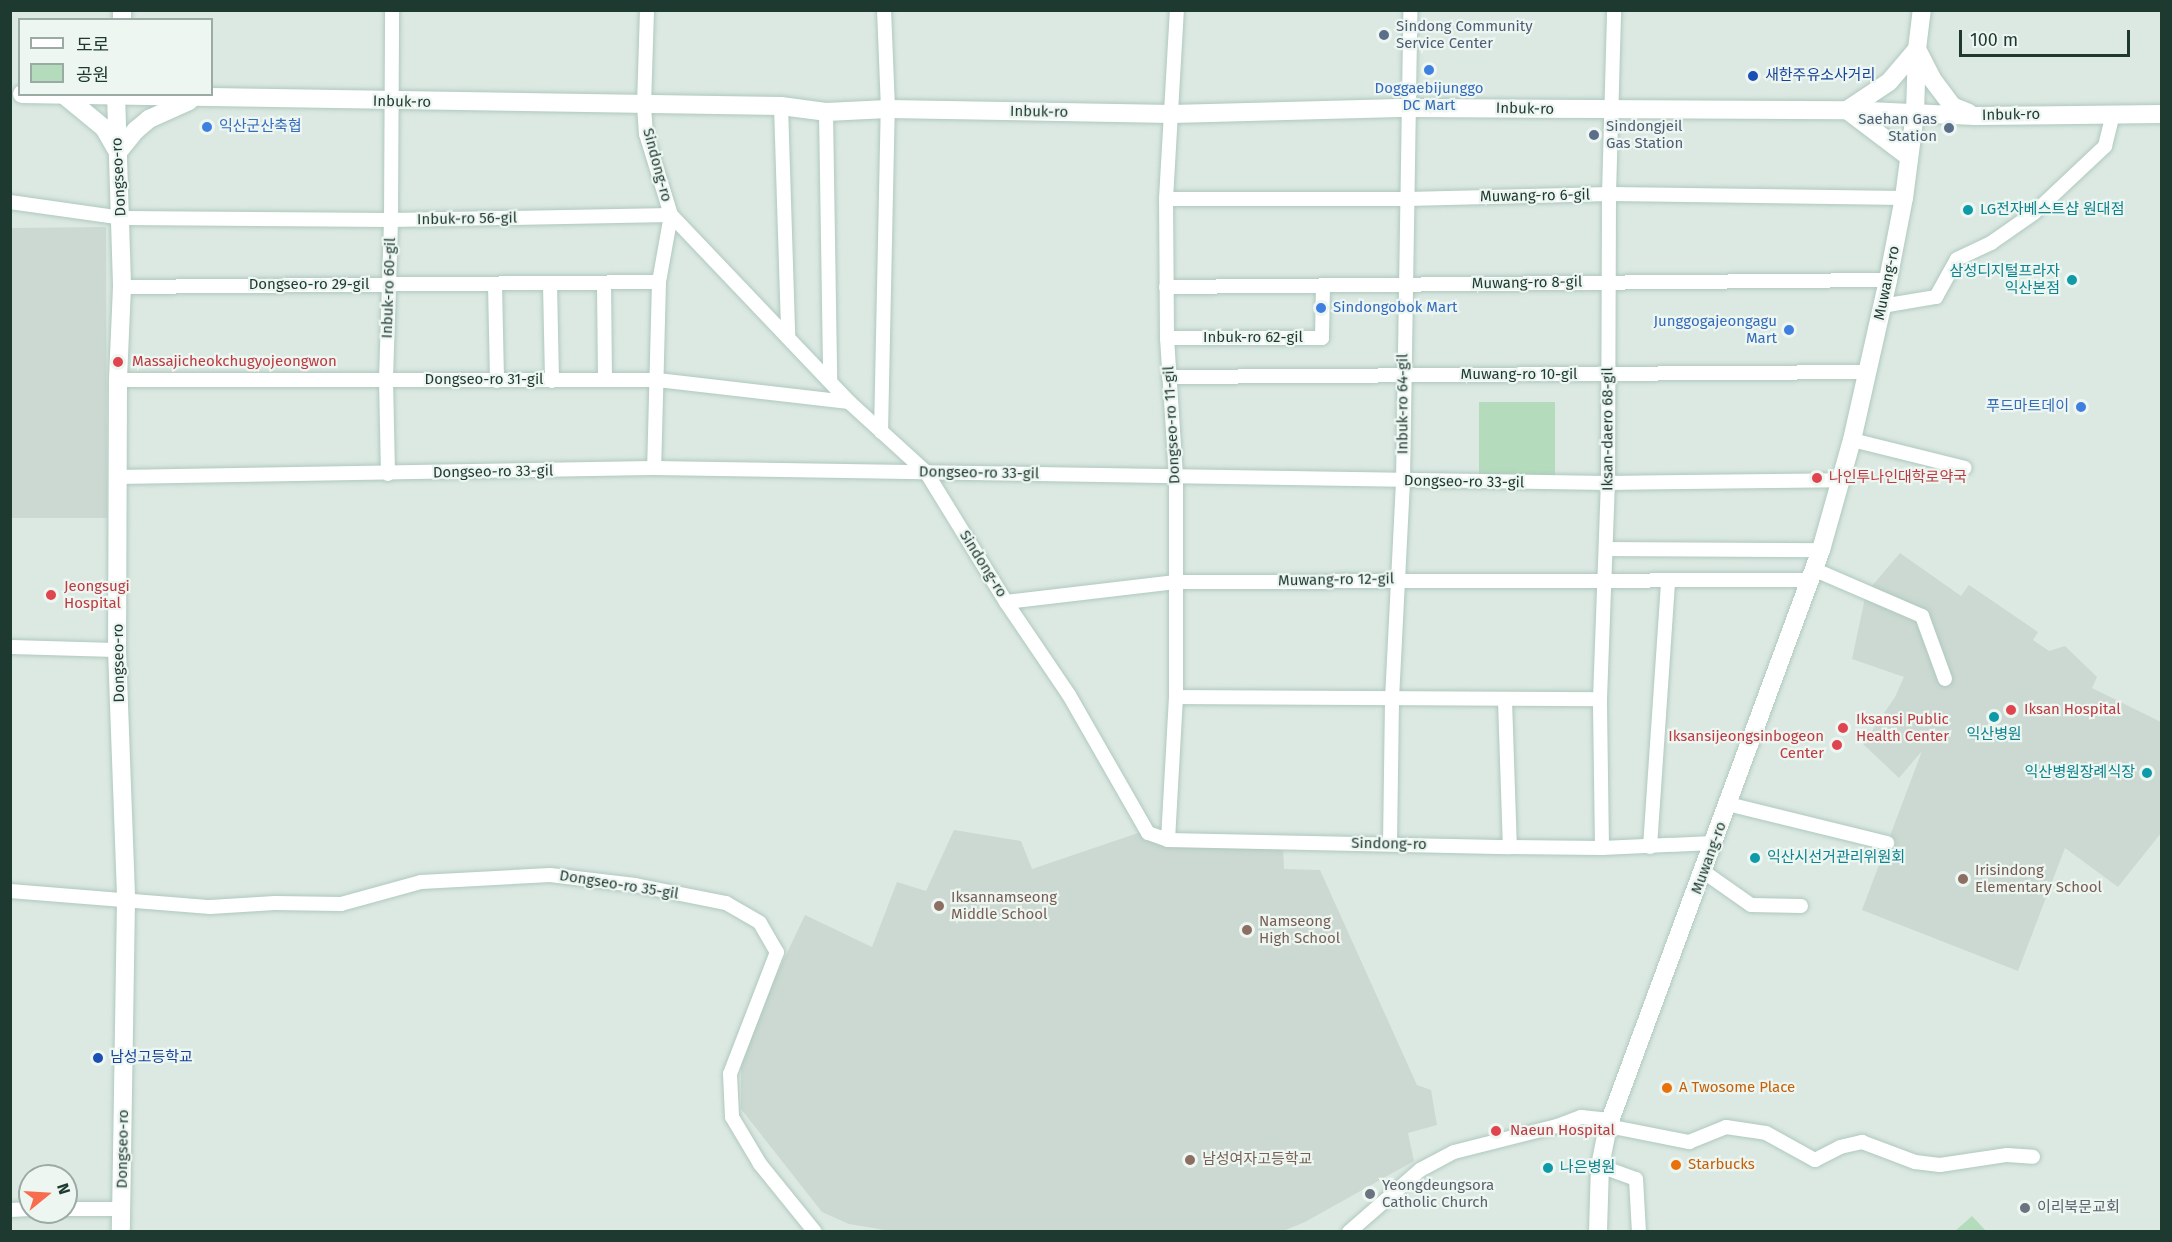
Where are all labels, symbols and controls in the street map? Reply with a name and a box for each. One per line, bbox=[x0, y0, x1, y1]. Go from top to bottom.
place label: Sindong Community Service Center bbox=[1396, 17, 1533, 52]
legend bbox=[18, 18, 213, 96]
scale bar bbox=[1962, 18, 2133, 56]
marker: Sindong Community Service Center bbox=[1377, 28, 1391, 42]
text: 100 m bbox=[1970, 29, 2018, 51]
text: 도로 bbox=[76, 34, 109, 56]
marker: Doggaebijunggo DC Mart bbox=[1422, 63, 1436, 77]
text: 공원 bbox=[76, 64, 109, 86]
place label: 새한주유소사거리 bbox=[1765, 67, 1875, 85]
marker: 새한주유소사거리 bbox=[1746, 69, 1760, 83]
place label: Doggaebijunggo DC Mart bbox=[1374, 79, 1484, 114]
street label: Inbuk-ro bbox=[373, 92, 431, 112]
street label: Inbuk-ro bbox=[1496, 99, 1554, 119]
street label: Inbuk-ro bbox=[1010, 102, 1068, 122]
street label: Inbuk-ro bbox=[1982, 105, 2040, 125]
place label: Saehan Gas Station bbox=[1858, 110, 1937, 145]
place label: Sindongjeil Gas Station bbox=[1606, 117, 1683, 152]
place label: 익산군산축협 bbox=[219, 118, 302, 136]
marker: 익산군산축협 bbox=[200, 120, 214, 134]
marker: Saehan Gas Station bbox=[1942, 121, 1956, 135]
street label: Sindong-ro bbox=[639, 126, 675, 204]
marker: Sindongjeil Gas Station bbox=[1587, 128, 1601, 142]
street label: Dongseo-ro bbox=[108, 137, 130, 217]
street label: Muwang-ro 6-gil bbox=[1480, 186, 1590, 206]
place label: LG전자베스트샵 원대점 bbox=[1980, 201, 2124, 219]
marker: LG전자베스트샵 원대점 bbox=[1961, 203, 1975, 217]
street label: Inbuk-ro 56-gil bbox=[417, 209, 517, 229]
street label: Inbuk-ro 60-gil bbox=[378, 237, 400, 339]
street label: Muwang-ro bbox=[1870, 244, 1904, 322]
place label: 삼성디지털프라자 익산본점 bbox=[1950, 262, 2060, 297]
street label: Muwang-ro 8-gil bbox=[1472, 273, 1582, 293]
marker: 삼성디지털프라자 익산본점 bbox=[2065, 273, 2079, 287]
street label: Dongseo-ro 29-gil bbox=[249, 276, 369, 294]
place label: Sindongobok Mart bbox=[1333, 299, 1457, 317]
marker: Sindongobok Mart bbox=[1314, 301, 1328, 315]
place label: Junggogajeongagu Mart bbox=[1653, 312, 1777, 347]
marker: Junggogajeongagu Mart bbox=[1782, 323, 1796, 337]
street label: Inbuk-ro 62-gil bbox=[1203, 329, 1303, 347]
marker: Massajicheokchugyojeongwon bbox=[109, 353, 127, 371]
place label: Massajicheokchugyojeongwon bbox=[132, 353, 337, 371]
street label: Inbuk-ro 64-gil bbox=[1394, 354, 1412, 454]
street label: Dongseo-ro 11-gil bbox=[1160, 366, 1184, 484]
street label: Muwang-ro 10-gil bbox=[1460, 366, 1578, 384]
street label: Iksan-daero 68-gil bbox=[1599, 367, 1617, 491]
street label: Dongseo-ro 31-gil bbox=[424, 371, 544, 389]
place label: 푸드마트데이 bbox=[1986, 398, 2069, 416]
marker: 푸드마트데이 bbox=[2074, 400, 2088, 414]
street label: Dongseo-ro 33-gil bbox=[433, 462, 553, 482]
street label: Dongseo-ro 33-gil bbox=[919, 463, 1039, 483]
place label: 나인투나인대학로약국 bbox=[1829, 469, 1967, 487]
marker: 나인투나인대학로약국 bbox=[1810, 471, 1824, 485]
street label: Dongseo-ro 33-gil bbox=[1404, 472, 1524, 492]
street label: Sindong-ro bbox=[955, 527, 1011, 601]
street label: Muwang-ro 12-gil bbox=[1278, 570, 1394, 590]
place label: Jeongsugi Hospital bbox=[64, 577, 130, 612]
marker: Jeongsugi Hospital bbox=[42, 586, 60, 604]
street label: Dongseo-ro bbox=[109, 623, 129, 703]
marker: Iksan Hospital bbox=[2002, 701, 2020, 719]
place label: Iksan Hospital bbox=[2024, 701, 2121, 719]
place label: Iksansi Public Health Center bbox=[1856, 710, 1949, 745]
marker: 익산병원 bbox=[1987, 710, 2001, 724]
marker: Iksansi Public Health Center bbox=[1834, 719, 1852, 737]
place label: 익산병원 bbox=[1966, 726, 2022, 744]
place label: Iksansijeongsinbogeon Center bbox=[1668, 727, 1824, 762]
marker: Iksansijeongsinbogeon Center bbox=[1828, 736, 1846, 754]
place label: 익산병원장례식장 bbox=[2025, 764, 2135, 782]
marker: 익산병원장례식장 bbox=[2140, 766, 2154, 780]
street label: Muwang-ro bbox=[1688, 819, 1730, 897]
street label: Sindong-ro bbox=[1351, 834, 1427, 854]
place label: 익산시선거관리위원회 bbox=[1767, 849, 1905, 867]
marker: 익산시선거관리위원회 bbox=[1748, 851, 1762, 865]
place label: Irisindong Elementary School bbox=[1975, 861, 2102, 896]
street label: Dongseo-ro 35-gil bbox=[558, 867, 680, 903]
marker: Irisindong Elementary School bbox=[1956, 872, 1970, 886]
place label: Iksannamseong Middle School bbox=[951, 888, 1057, 923]
marker: Iksannamseong Middle School bbox=[932, 899, 946, 913]
place label: Namseong High School bbox=[1259, 912, 1340, 947]
marker: Namseong High School bbox=[1240, 923, 1254, 937]
place label: 남성고등학교 bbox=[110, 1049, 193, 1067]
marker: 남성고등학교 bbox=[91, 1051, 105, 1065]
place label: A Twosome Place bbox=[1679, 1079, 1795, 1097]
marker: A Twosome Place bbox=[1660, 1081, 1674, 1095]
street label: Dongseo-ro bbox=[113, 1109, 133, 1189]
marker: Naeun Hospital bbox=[1487, 1122, 1505, 1140]
place label: Naeun Hospital bbox=[1510, 1122, 1615, 1140]
place label: 남성여자고등학교 bbox=[1202, 1151, 1312, 1169]
marker: 남성여자고등학교 bbox=[1183, 1153, 1197, 1167]
place label: Starbucks bbox=[1688, 1156, 1755, 1174]
marker: Starbucks bbox=[1669, 1158, 1683, 1172]
place label: 나은병원 bbox=[1560, 1159, 1615, 1177]
marker: 나은병원 bbox=[1541, 1161, 1555, 1175]
north arrow bbox=[18, 1164, 78, 1224]
place label: Yeongdeungsora Catholic Church bbox=[1382, 1176, 1494, 1211]
text: N bbox=[53, 1181, 74, 1197]
marker: Yeongdeungsora Catholic Church bbox=[1363, 1187, 1377, 1201]
place label: 이리북문교회 bbox=[2037, 1199, 2120, 1217]
marker: 이리북문교회 bbox=[2018, 1201, 2032, 1215]

